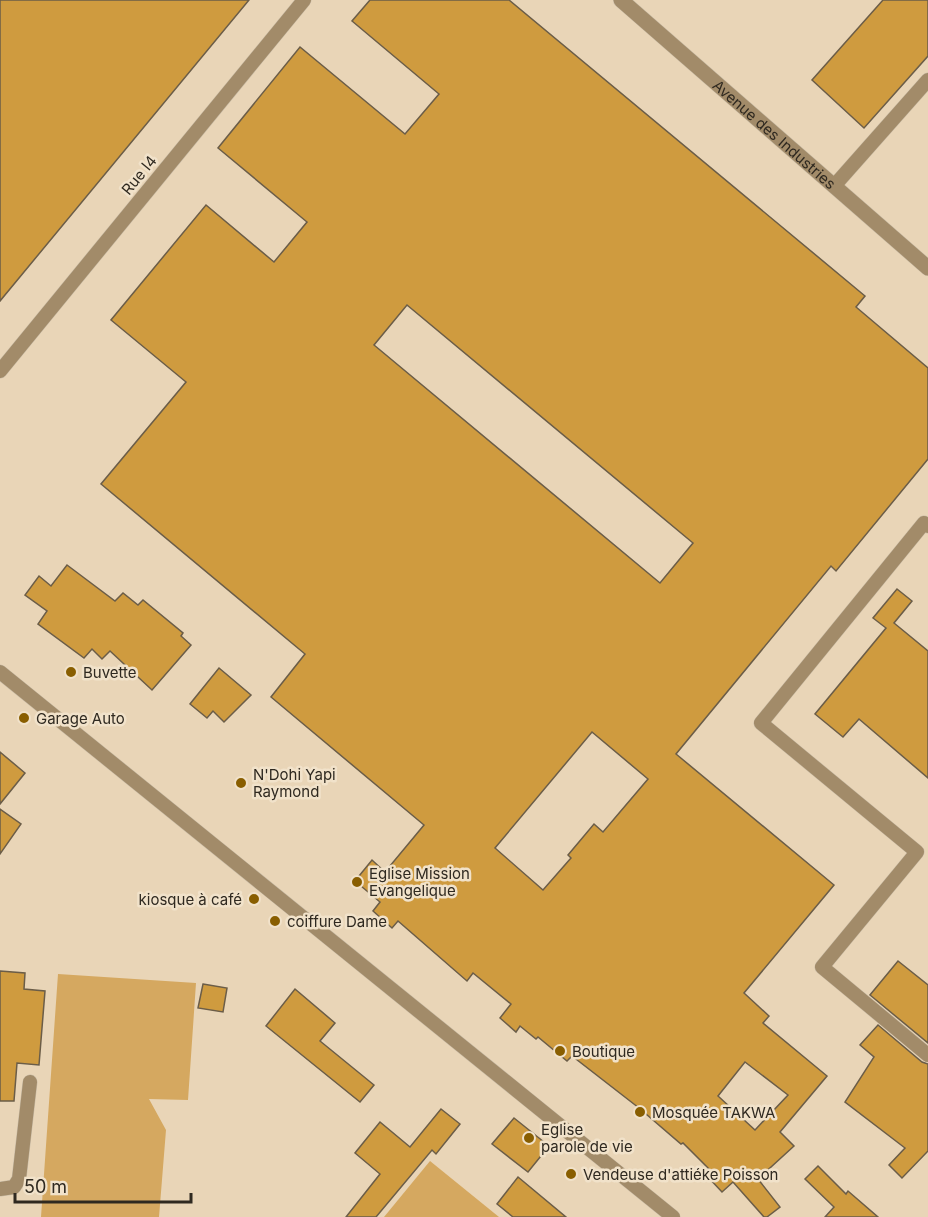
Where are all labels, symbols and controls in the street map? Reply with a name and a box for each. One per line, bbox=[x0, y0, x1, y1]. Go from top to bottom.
street label: Avenue des Industries bbox=[709, 75, 840, 193]
street label: Rue I4 bbox=[117, 151, 161, 199]
place label: Buvette bbox=[83, 663, 137, 682]
marker: Buvette bbox=[64, 665, 78, 679]
place label: Garage Auto bbox=[36, 709, 125, 728]
marker: Garage Auto bbox=[17, 711, 31, 725]
place label: N'Dohi Yapi Raymond bbox=[253, 765, 336, 801]
marker: N'Dohi Yapi Raymond bbox=[234, 776, 248, 790]
place label: Eglise Mission Evangelique bbox=[369, 864, 470, 900]
marker: Eglise Mission Evangelique bbox=[350, 875, 364, 889]
place label: kiosque à café bbox=[139, 890, 242, 909]
marker: kiosque à café bbox=[247, 892, 261, 906]
place label: coiffure Dame bbox=[287, 912, 387, 931]
marker: coiffure Dame bbox=[268, 914, 282, 928]
place label: Boutique bbox=[572, 1042, 635, 1061]
marker: Boutique bbox=[553, 1044, 567, 1058]
place label: Mosquée TAKWA bbox=[652, 1103, 775, 1122]
marker: Mosquée TAKWA bbox=[633, 1105, 647, 1119]
place label: Eglise parole de vie bbox=[541, 1120, 633, 1156]
marker: Eglise parole de vie bbox=[522, 1131, 536, 1145]
place label: Vendeuse d'attiéke Poisson bbox=[583, 1165, 778, 1184]
scale bar bbox=[15, 1166, 190, 1204]
marker: Vendeuse d'attiéke Poisson bbox=[564, 1167, 578, 1181]
text: 50 m bbox=[24, 1176, 67, 1197]

